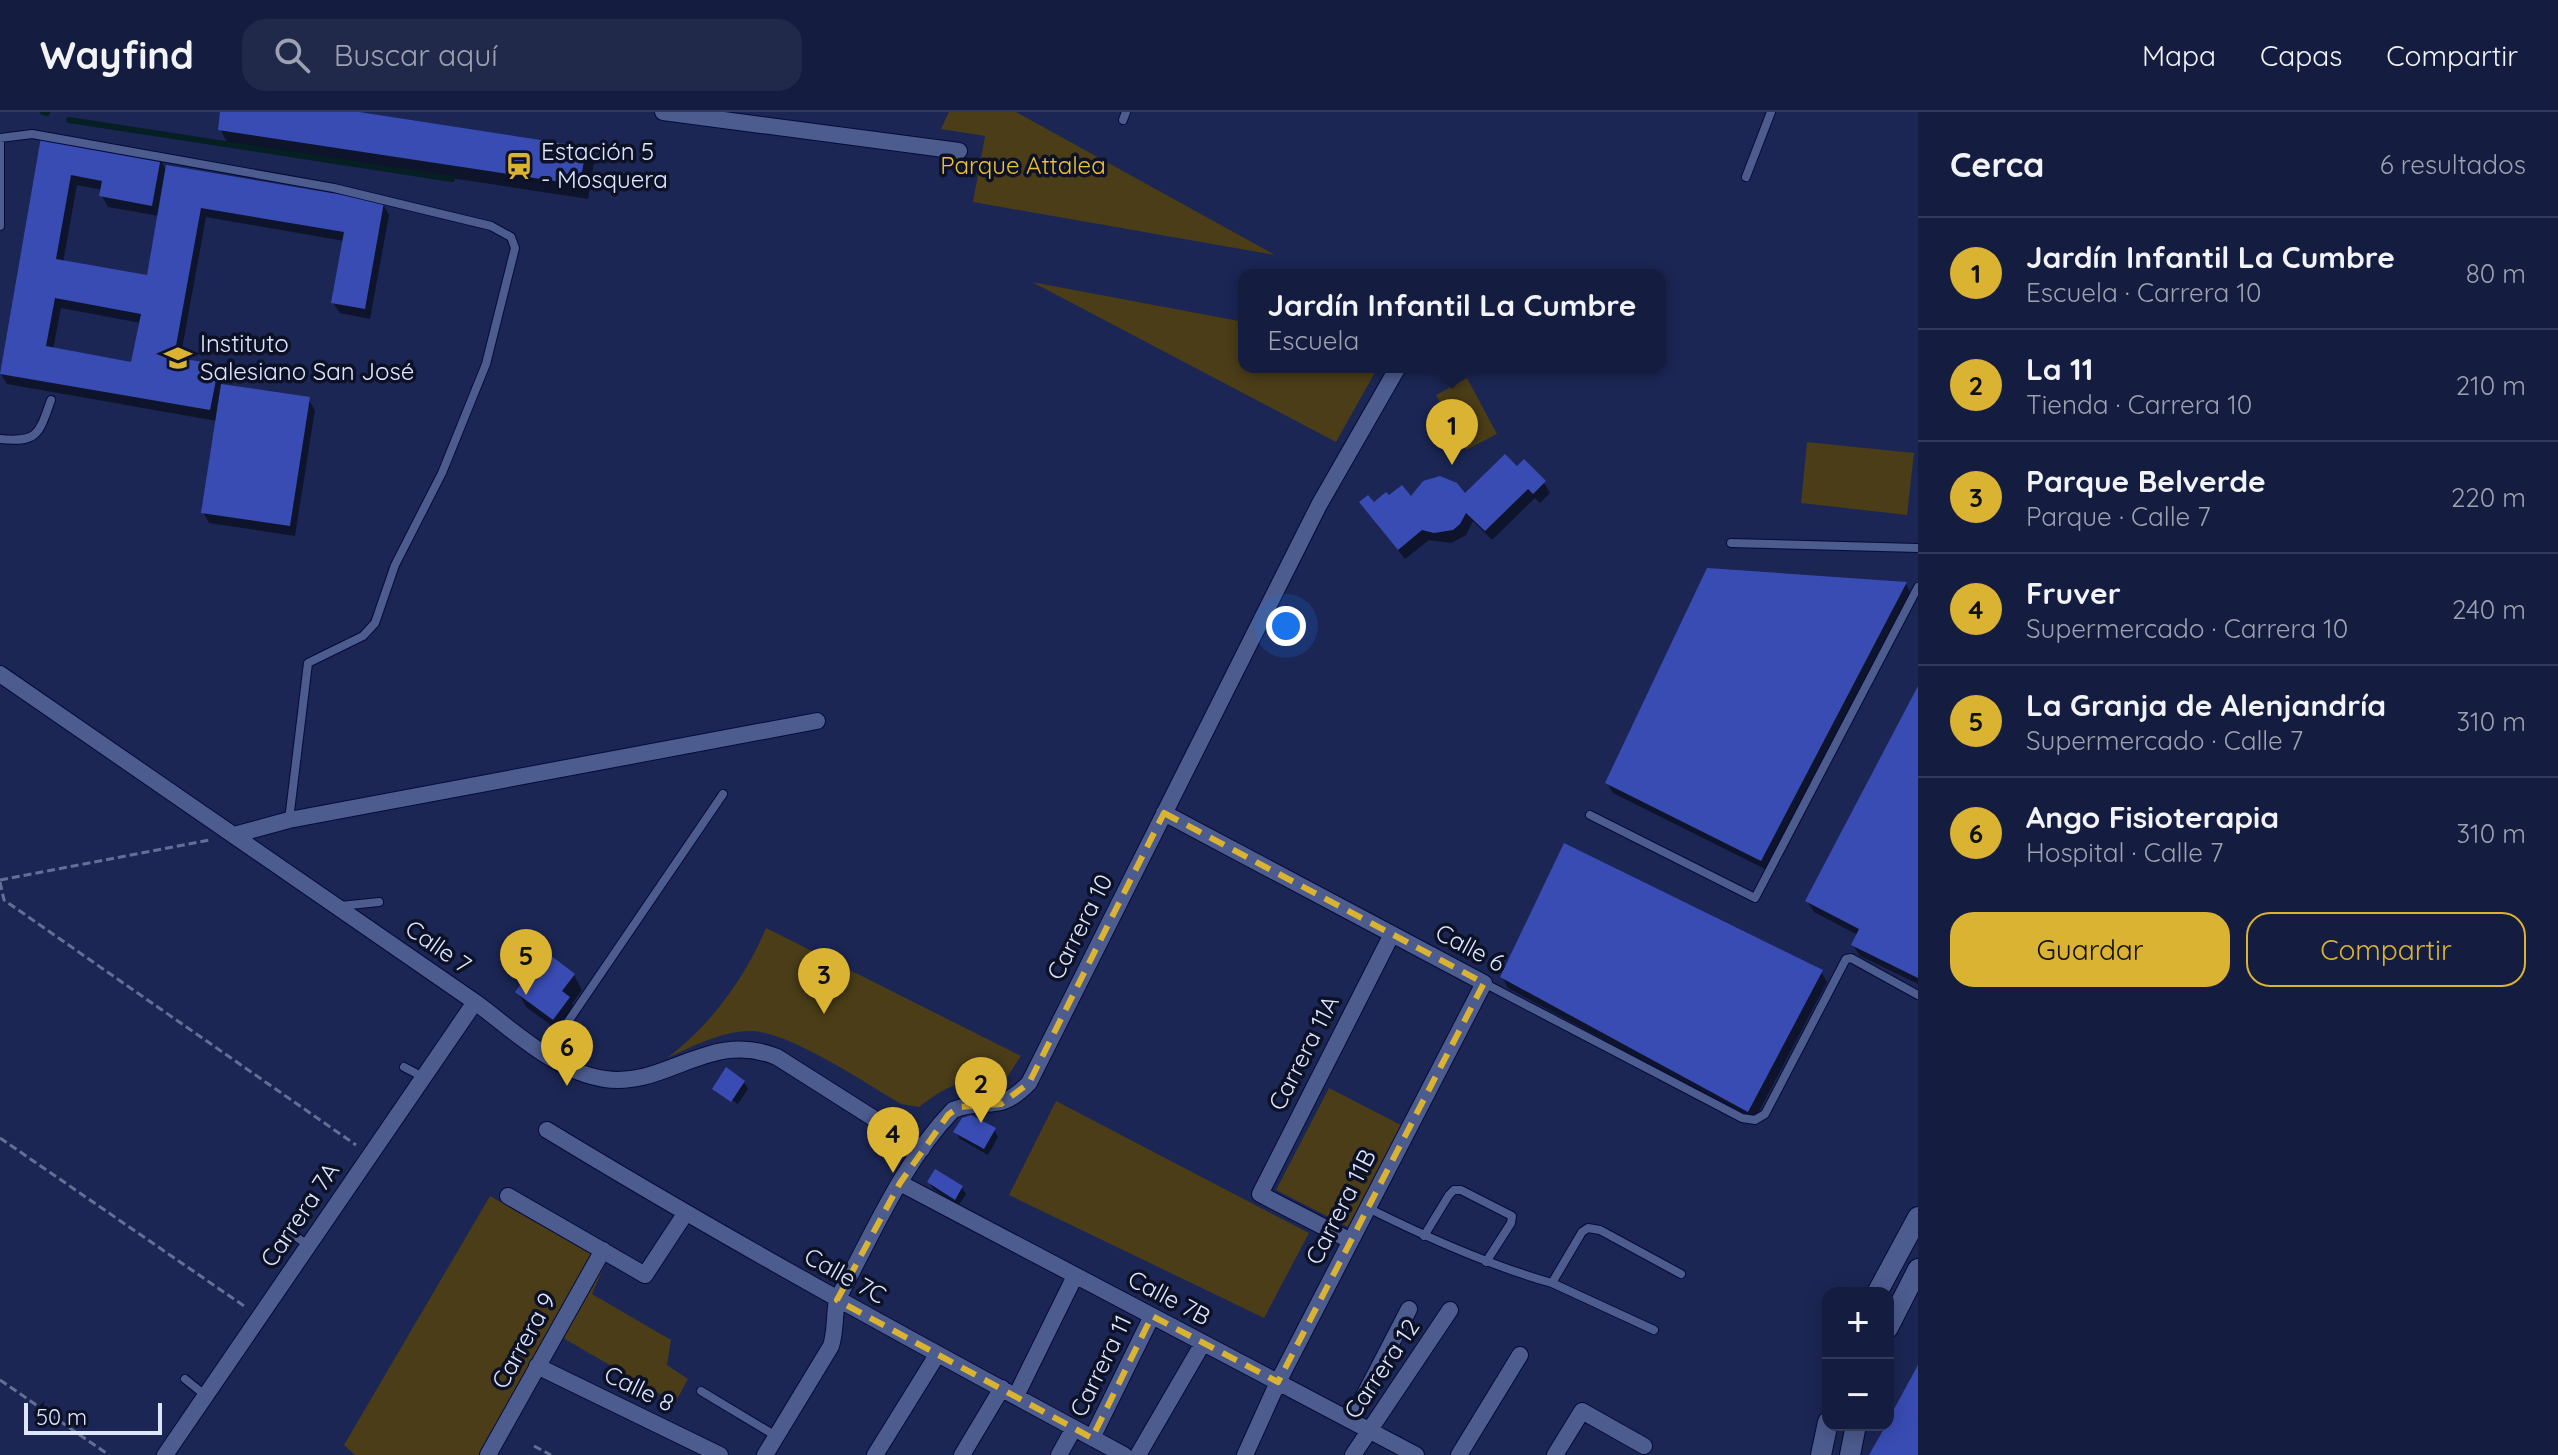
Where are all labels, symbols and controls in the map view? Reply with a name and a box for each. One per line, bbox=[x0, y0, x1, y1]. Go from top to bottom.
search box bbox=[242, 19, 802, 91]
text: Wayfind bbox=[40, 31, 194, 79]
icon: search bbox=[270, 33, 314, 77]
text: Buscar aquí bbox=[334, 36, 498, 74]
text: Mapa bbox=[2142, 38, 2216, 73]
text: Capas bbox=[2260, 38, 2342, 73]
text: Compartir bbox=[2386, 38, 2518, 73]
place label: Estación 5 - Mosquera bbox=[541, 136, 668, 194]
text: Cerca bbox=[1950, 143, 2044, 186]
text: 6 resultados bbox=[2380, 148, 2526, 181]
park label: Parque Attalea bbox=[940, 150, 1106, 180]
station icon: Estación 5 - Mosquera bbox=[504, 151, 534, 181]
text: Jardín Infantil La Cumbre bbox=[2026, 238, 2395, 276]
text: 1 bbox=[1971, 257, 1981, 290]
text: 80 m bbox=[2466, 257, 2526, 290]
popup bbox=[1238, 269, 1666, 373]
text: Escuela · Carrera 10 bbox=[2026, 276, 2261, 309]
text: Jardín Infantil La Cumbre bbox=[1268, 286, 1636, 324]
text: Escuela bbox=[1268, 324, 1359, 357]
place label: Instituto Salesiano San José bbox=[200, 328, 414, 386]
school or university icon: Instituto Salesiano San José bbox=[163, 343, 193, 373]
text: La 11 bbox=[2026, 350, 2093, 388]
text: 2 bbox=[1969, 369, 1983, 402]
text: 210 m bbox=[2456, 369, 2526, 402]
text: Tienda · Carrera 10 bbox=[2026, 388, 2252, 421]
pin: 1 bbox=[1426, 399, 1478, 465]
text: Parque Belverde bbox=[2026, 462, 2266, 500]
text: 3 bbox=[1969, 481, 1983, 514]
text: 220 m bbox=[2451, 481, 2526, 514]
text: Parque · Calle 7 bbox=[2026, 500, 2211, 533]
text: Fruver bbox=[2026, 574, 2121, 612]
text: 4 bbox=[1968, 593, 1984, 626]
text: 240 m bbox=[2452, 593, 2526, 626]
your location bbox=[1266, 606, 1306, 646]
text: Supermercado · Carrera 10 bbox=[2026, 612, 2348, 645]
text: La Granja de Alenjandría bbox=[2026, 686, 2386, 724]
text: 5 bbox=[1969, 705, 1983, 738]
text: 310 m bbox=[2456, 705, 2526, 738]
text: Supermercado · Calle 7 bbox=[2026, 724, 2303, 757]
text: Ango Fisioterapia bbox=[2026, 798, 2279, 836]
text: 6 bbox=[1969, 817, 1983, 850]
text: 310 m bbox=[2456, 817, 2526, 850]
text: Hospital · Calle 7 bbox=[2026, 836, 2223, 869]
street label: Carrera 10 bbox=[1040, 869, 1119, 985]
button: Guardar bbox=[1950, 912, 2230, 987]
button: Compartir bbox=[2246, 912, 2526, 987]
street label: Calle 7 bbox=[400, 913, 477, 980]
street label: Calle 6 bbox=[1431, 916, 1510, 978]
pin: 5 bbox=[500, 929, 552, 995]
pin: 3 bbox=[798, 948, 850, 1014]
street label: Carrera 11A bbox=[1261, 990, 1345, 1115]
pin: 6 bbox=[541, 1020, 593, 1086]
pin: 2 bbox=[955, 1057, 1007, 1123]
pin: 4 bbox=[867, 1107, 919, 1173]
street label: Carrera 11B bbox=[1298, 1144, 1382, 1269]
street label: Carrera 7A bbox=[253, 1156, 345, 1272]
street label: Calle 7C bbox=[799, 1241, 892, 1310]
street label: Calle 7B bbox=[1123, 1263, 1216, 1331]
street label: Carrera 9 bbox=[485, 1287, 562, 1394]
map controls bbox=[1822, 1287, 1894, 1431]
button: + bbox=[1822, 1287, 1894, 1359]
street label: Carrera 11 bbox=[1063, 1310, 1138, 1421]
street label: Carrera 12 bbox=[1337, 1313, 1425, 1424]
street label: Calle 8 bbox=[600, 1358, 679, 1418]
button: − bbox=[1822, 1359, 1894, 1431]
scale bar bbox=[24, 1399, 162, 1435]
text: 50 m bbox=[36, 1403, 87, 1431]

